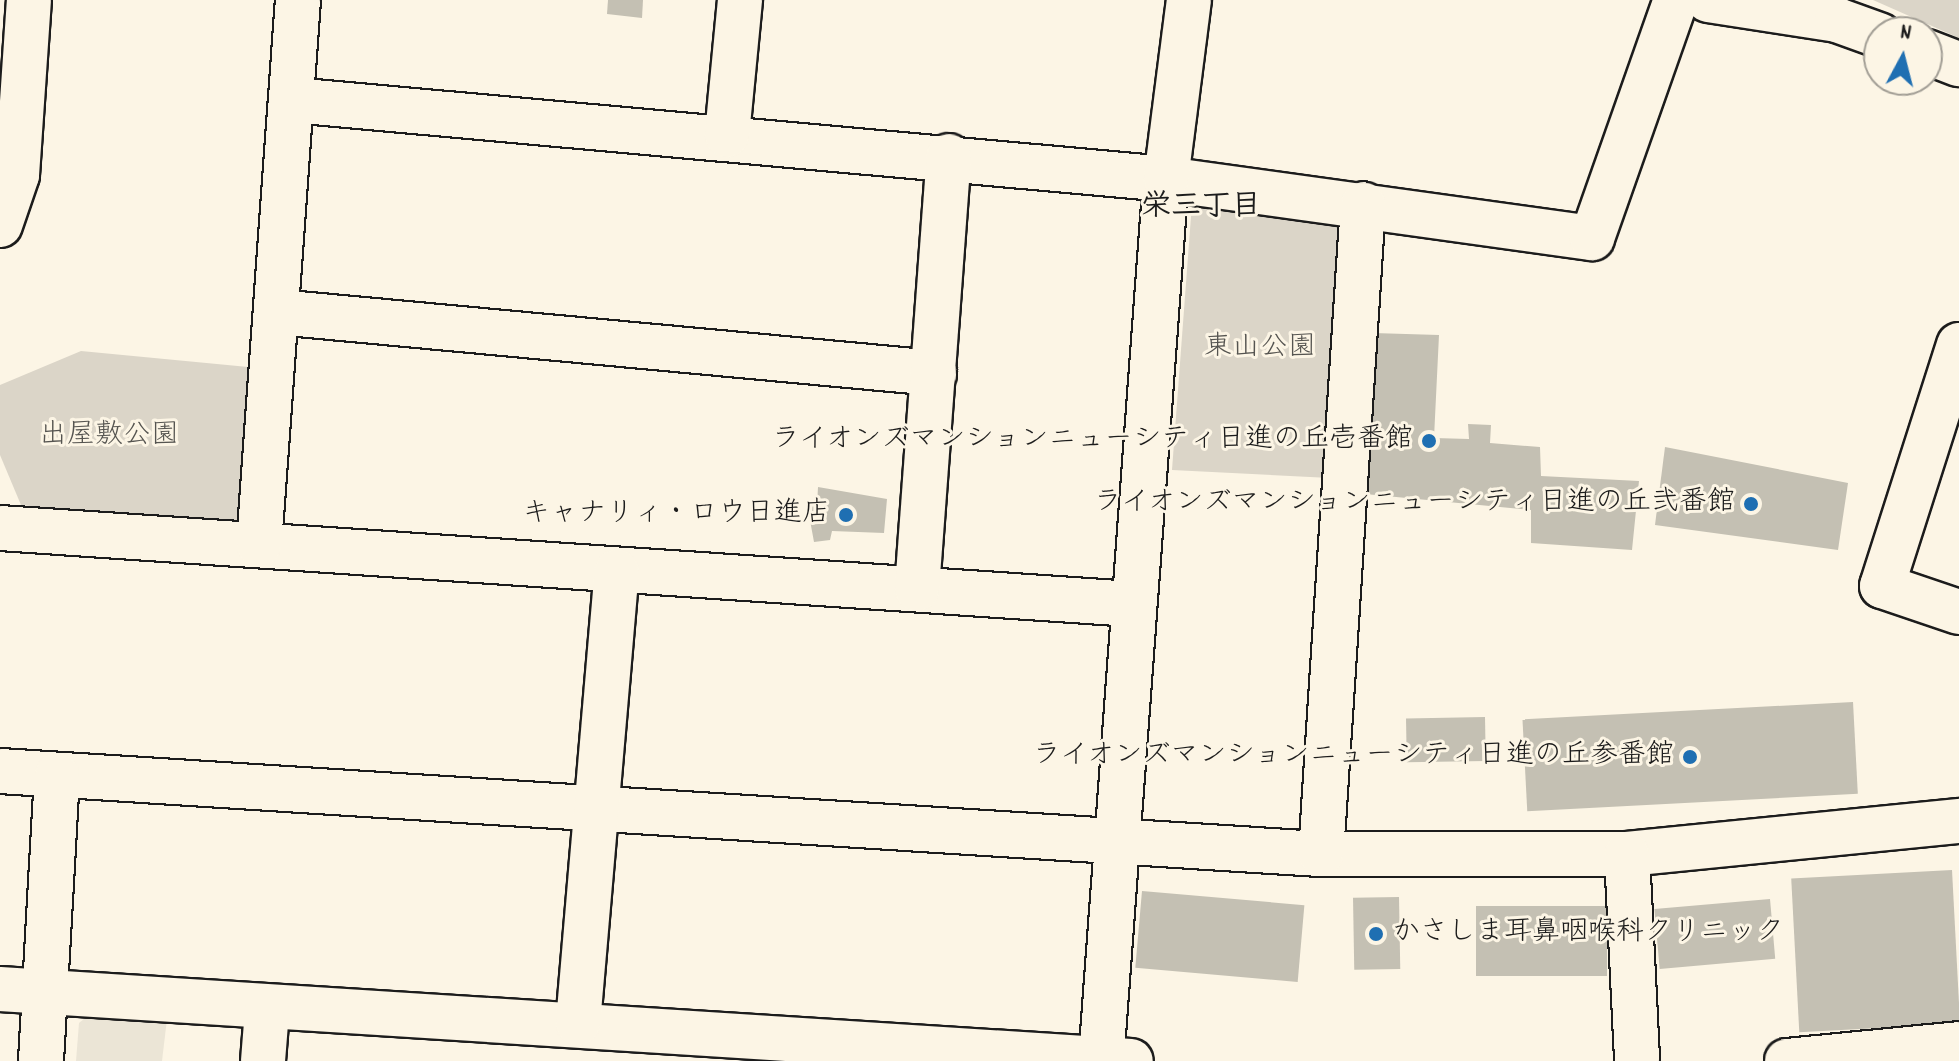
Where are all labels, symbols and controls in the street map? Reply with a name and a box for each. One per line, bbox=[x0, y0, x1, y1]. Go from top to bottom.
north arrow bbox=[1863, 16, 1943, 96]
text: N bbox=[1898, 18, 1913, 50]
district label: 栄三丁目 bbox=[1141, 191, 1261, 227]
park label: 東山公園 bbox=[1204, 332, 1316, 366]
park label: 出屋敷公園 bbox=[39, 420, 179, 454]
place label: ライオンズマンションニューシティ日進の丘壱番館 bbox=[769, 424, 1413, 458]
marker: ライオンズマンションニューシティ日進の丘壱番館 bbox=[1420, 432, 1438, 450]
place label: ライオンズマンションニューシティ日進の丘弐番館 bbox=[1091, 487, 1735, 521]
marker: ライオンズマンションニューシティ日進の丘弐番館 bbox=[1742, 495, 1760, 513]
place label: キャナリィ・ロウ日進店 bbox=[522, 498, 830, 532]
marker: キャナリィ・ロウ日進店 bbox=[837, 506, 855, 524]
place label: ライオンズマンションニューシティ日進の丘参番館 bbox=[1030, 740, 1674, 774]
marker: ライオンズマンションニューシティ日進の丘参番館 bbox=[1681, 748, 1699, 766]
place label: かさしま耳鼻咽喉科クリニック bbox=[1392, 917, 1784, 951]
marker: かさしま耳鼻咽喉科クリニック bbox=[1367, 925, 1385, 943]

